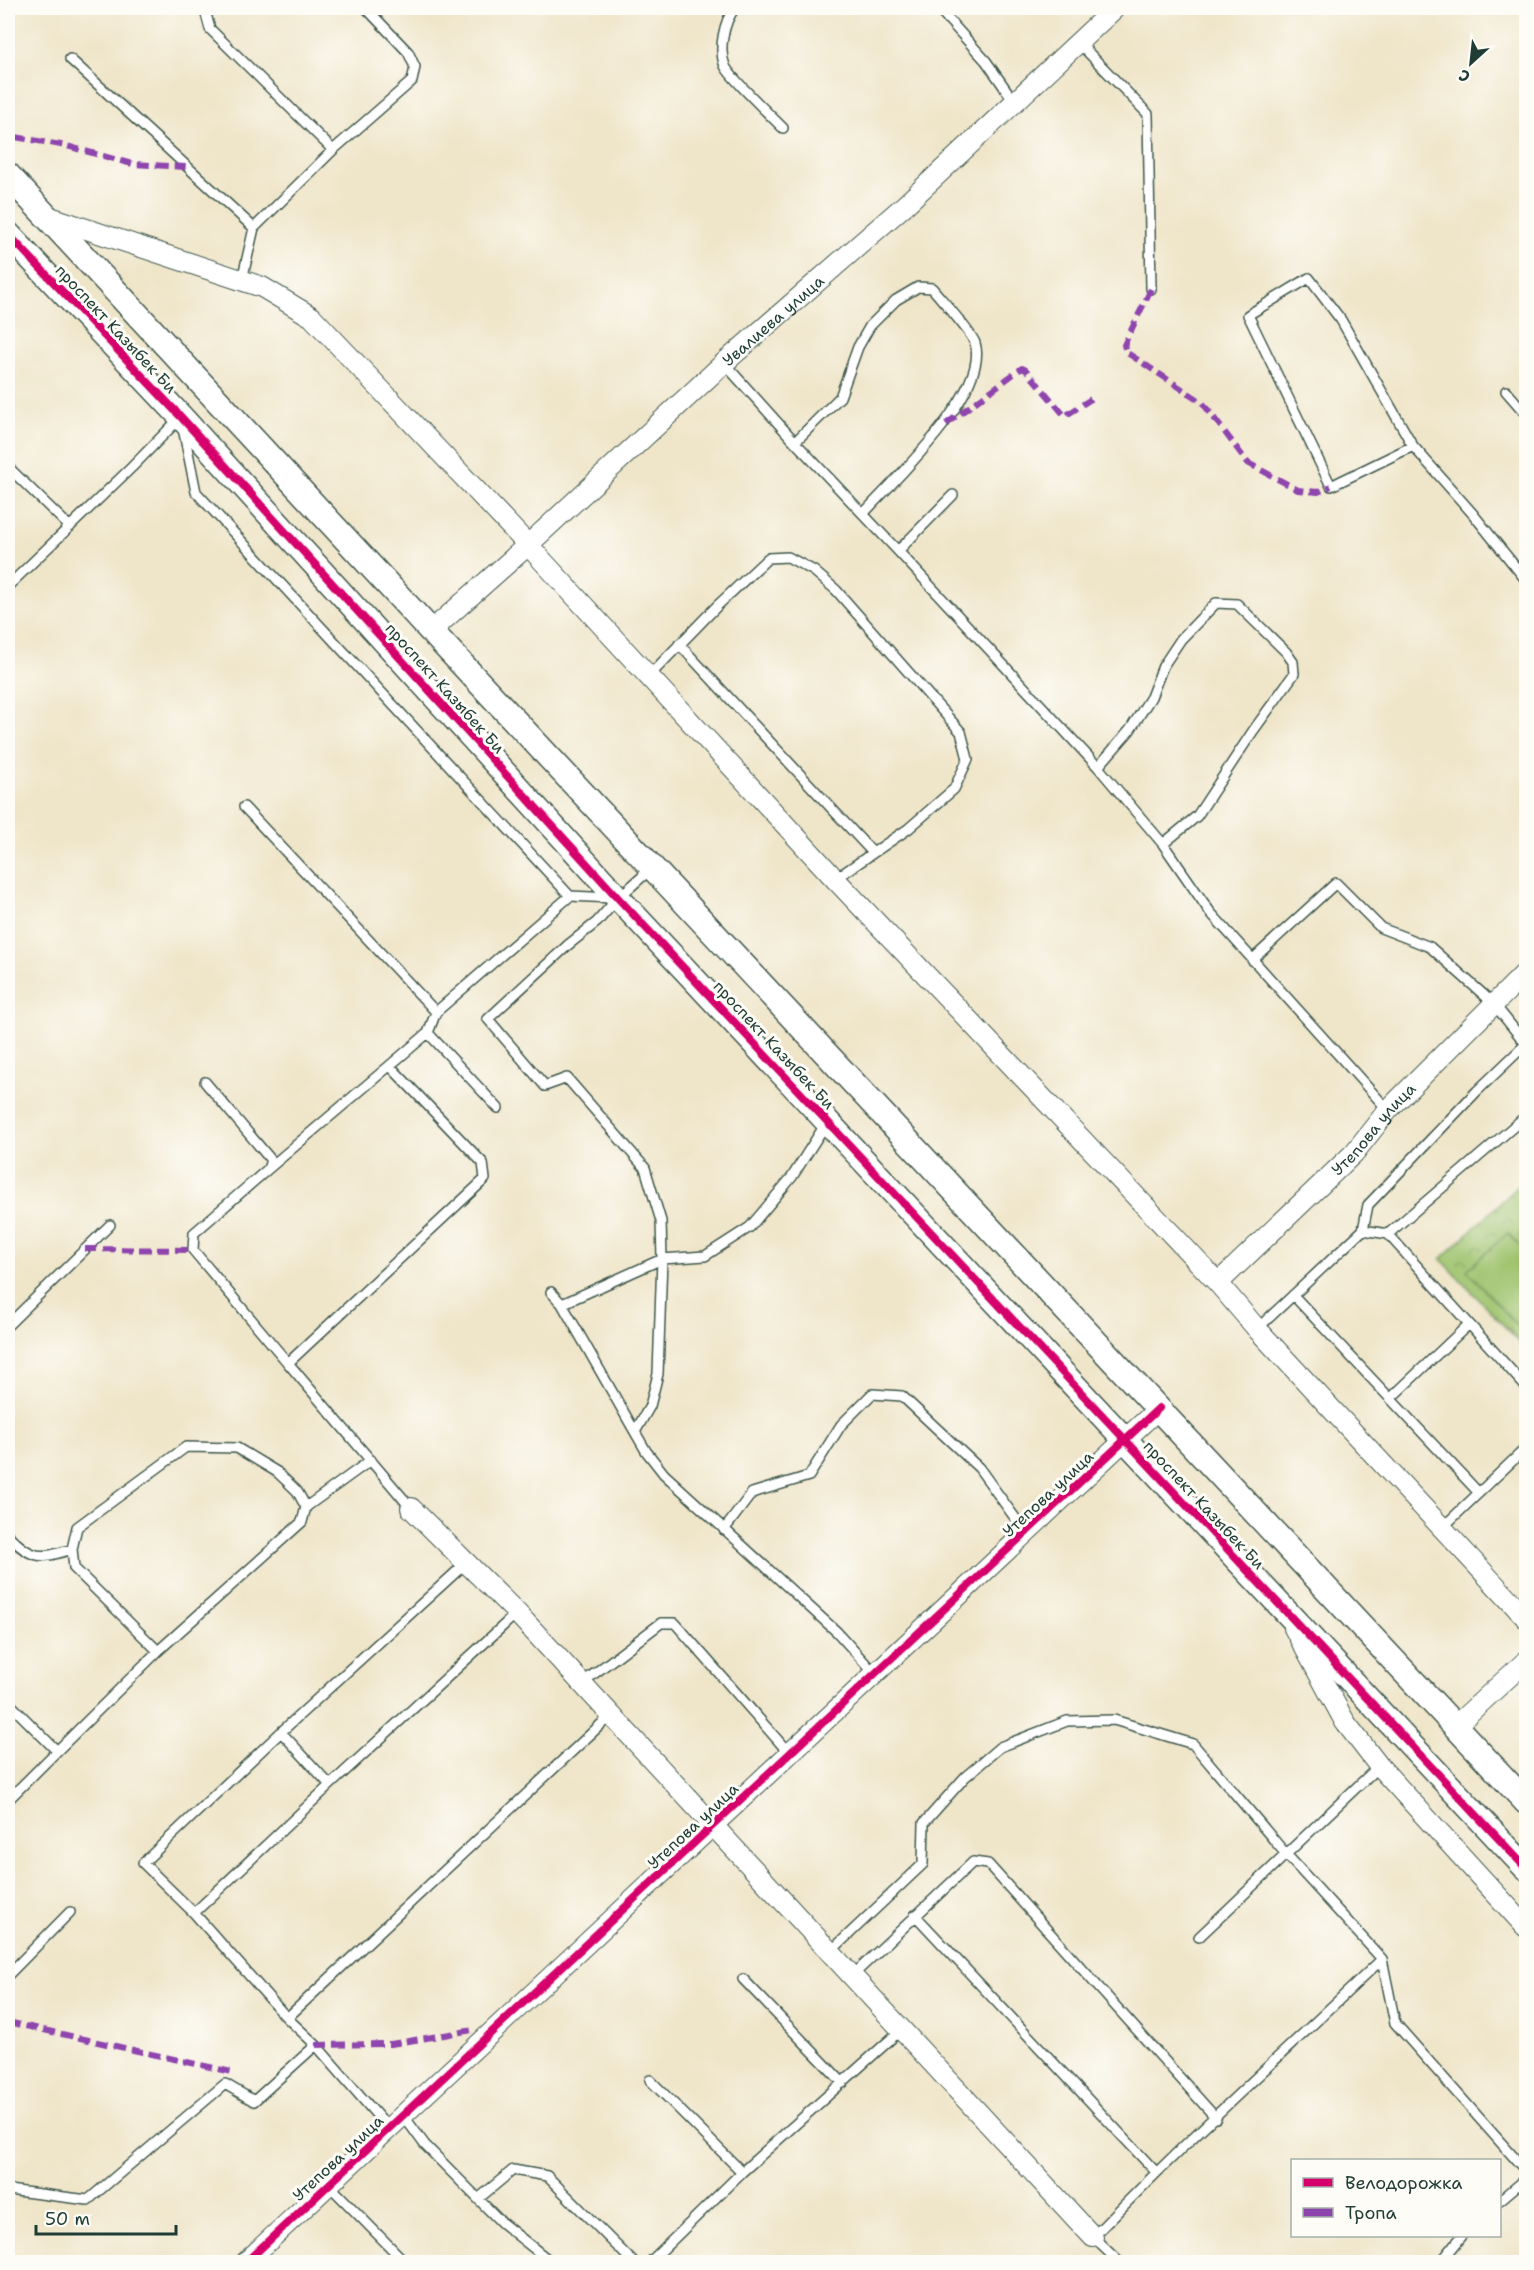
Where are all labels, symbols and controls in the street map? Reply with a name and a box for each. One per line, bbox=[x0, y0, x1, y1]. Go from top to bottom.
north arrow bbox=[1441, 33, 1501, 93]
text: С bbox=[1455, 64, 1474, 88]
street label: проспект Казыбек Би bbox=[51, 260, 181, 398]
street label: Увалиева улица bbox=[718, 270, 828, 370]
street label: проспект Казыбек Би bbox=[381, 618, 509, 758]
street label: проспект Казыбек Би bbox=[709, 976, 839, 1114]
street label: Утепова улица bbox=[1327, 1078, 1420, 1180]
street label: проспект Казыбек Би bbox=[1139, 1436, 1269, 1574]
street label: Утепова улица bbox=[998, 1446, 1098, 1542]
street label: Утепова улица bbox=[643, 1778, 743, 1874]
street label: Утепова улица bbox=[288, 2110, 388, 2206]
legend bbox=[1291, 2159, 1501, 2237]
text: Велодорожка bbox=[1345, 2171, 1463, 2195]
scale bar bbox=[36, 2198, 176, 2236]
text: Тропа bbox=[1345, 2201, 1397, 2225]
text: 50 m bbox=[45, 2207, 90, 2231]

